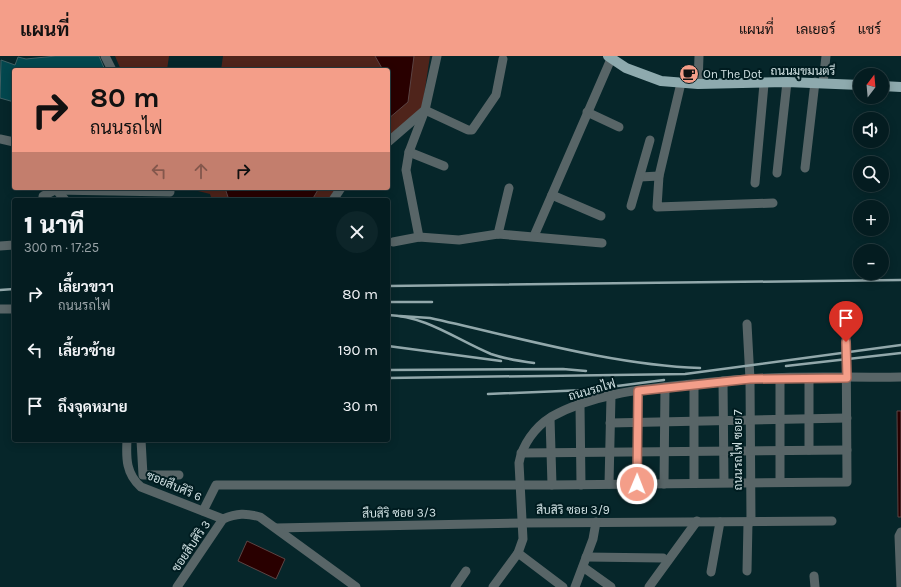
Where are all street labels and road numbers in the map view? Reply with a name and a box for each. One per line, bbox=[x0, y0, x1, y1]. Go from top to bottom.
street label: ถนนมุขมนตรี bbox=[771, 63, 836, 80]
street label: ถนนรถไฟ bbox=[567, 376, 617, 403]
street label: ถนนรถไฟ ซอย 7 bbox=[730, 409, 745, 491]
street label: ซอยสืบศิริ 6 bbox=[144, 468, 204, 504]
street label: สืบสิริ ซอย 3/9 bbox=[536, 503, 610, 517]
street label: สืบสิริ ซอย 3/3 bbox=[362, 505, 436, 521]
street label: ซอยสืบศิริ 3 bbox=[169, 518, 213, 574]

